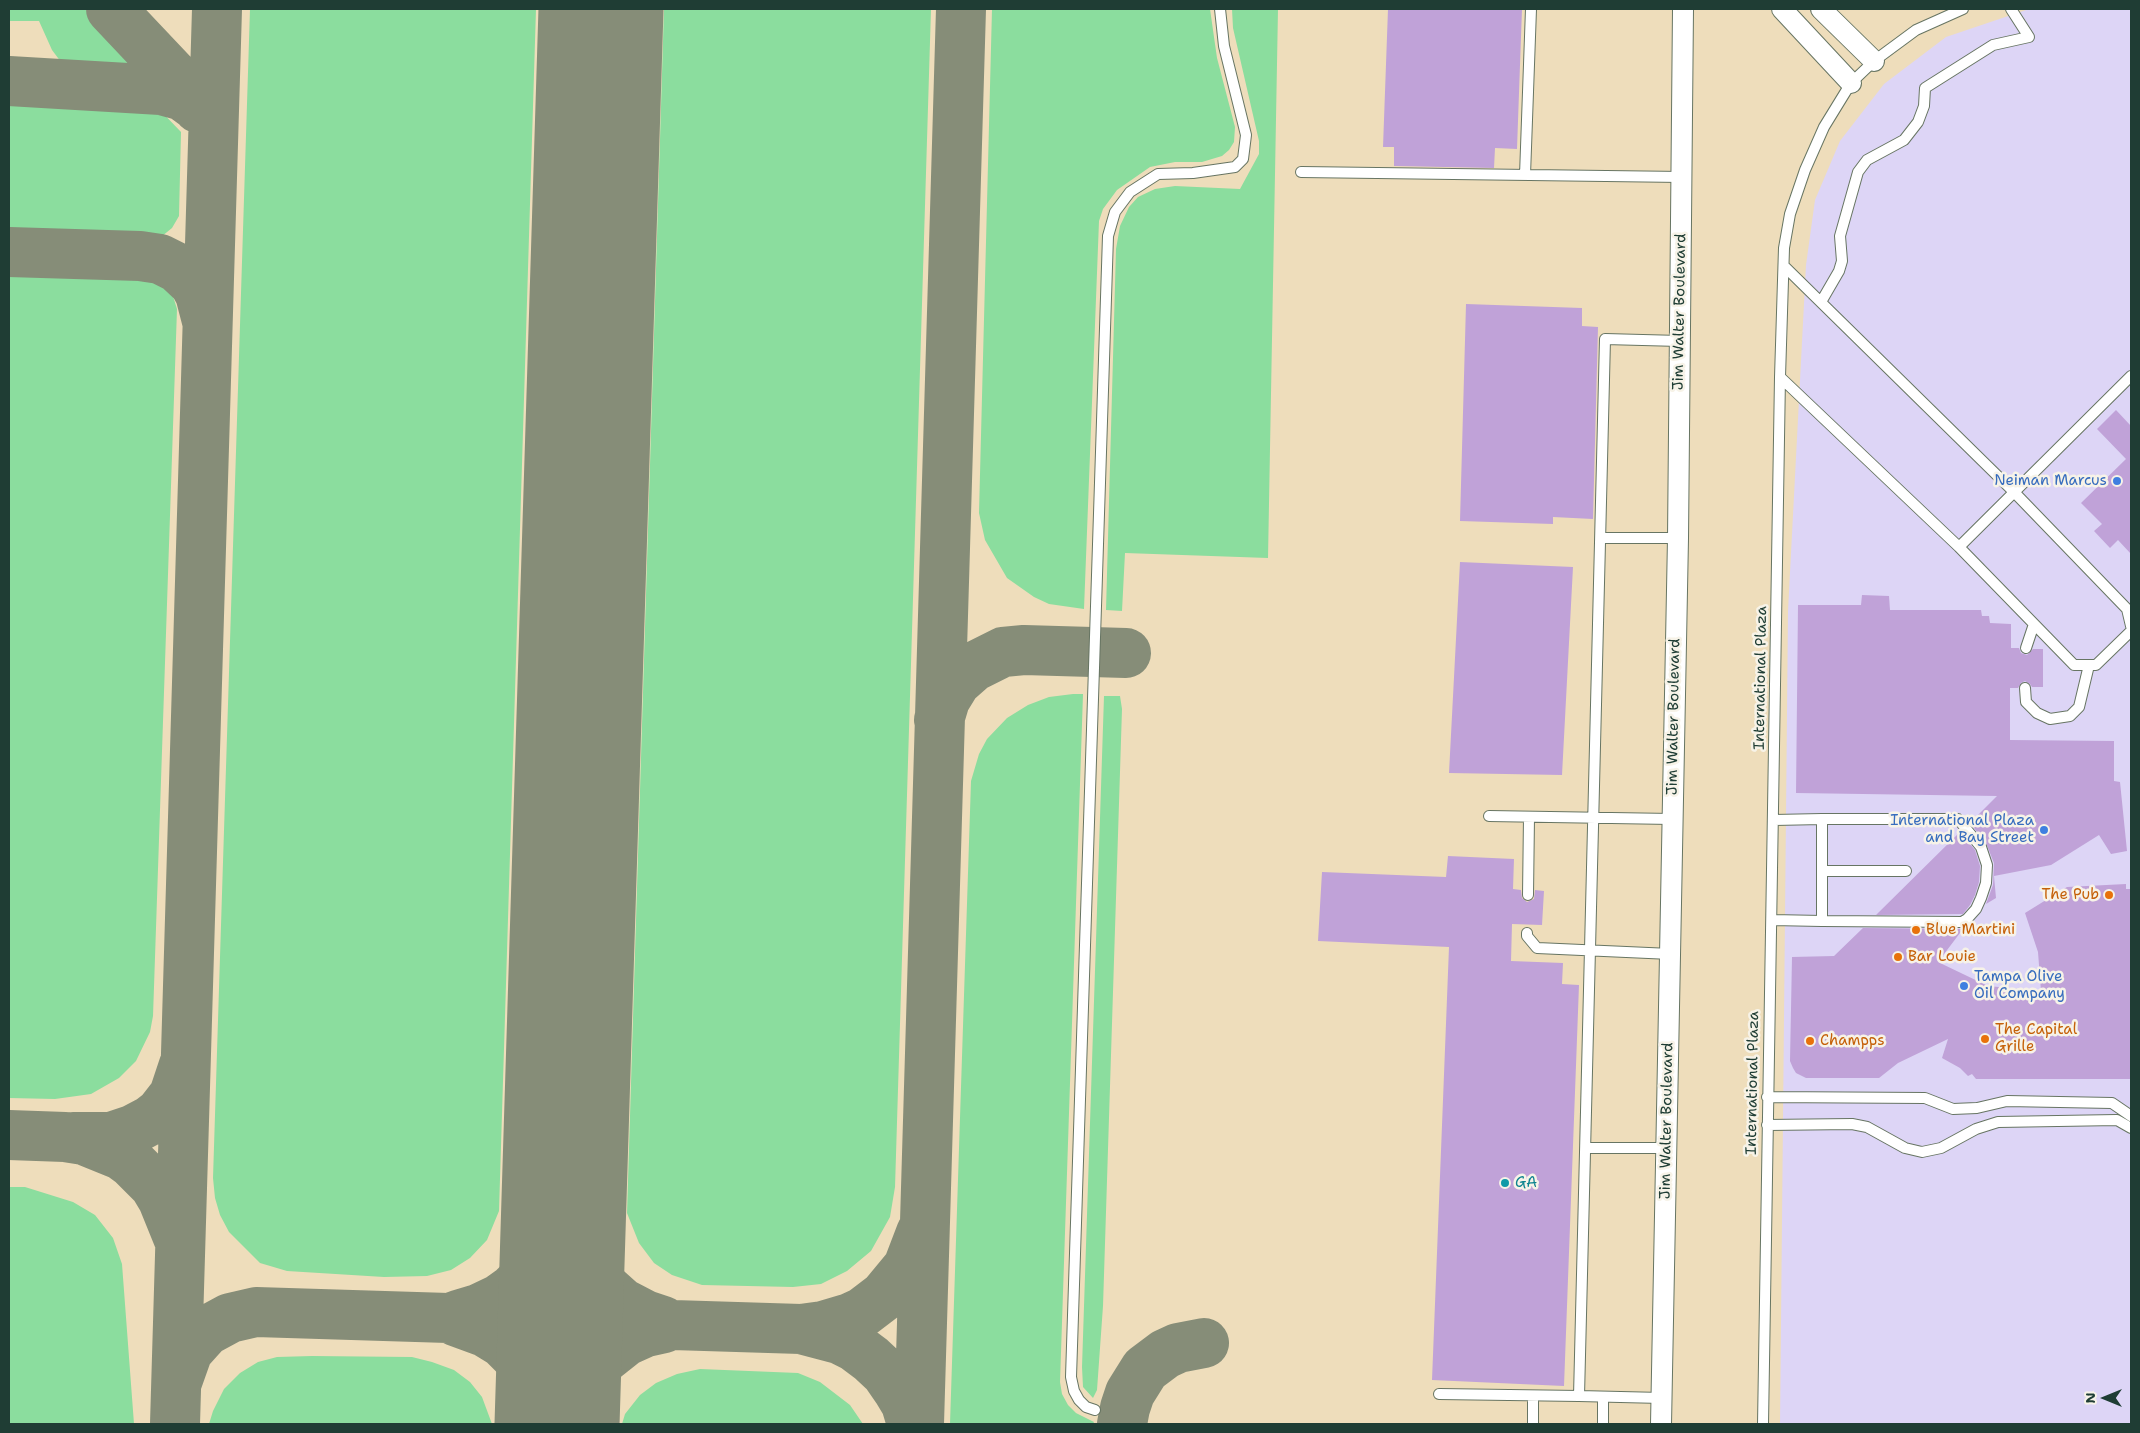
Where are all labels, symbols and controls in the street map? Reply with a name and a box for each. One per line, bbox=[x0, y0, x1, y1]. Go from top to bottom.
street label: Jim Walter Boulevard bbox=[1670, 233, 1690, 391]
place label: Neiman Marcus bbox=[1994, 472, 2107, 490]
marker: Neiman Marcus bbox=[2111, 475, 2123, 487]
street label: International Plaza bbox=[1751, 606, 1771, 750]
street label: Jim Walter Boulevard bbox=[1664, 638, 1684, 796]
place label: International Plaza and Bay Street bbox=[1890, 812, 2034, 847]
marker: International Plaza and Bay Street bbox=[2038, 824, 2050, 836]
place label: The Pub bbox=[2042, 886, 2099, 904]
marker: The Pub bbox=[2103, 889, 2115, 901]
place label: Blue Martini bbox=[1926, 921, 2015, 939]
marker: Blue Martini bbox=[1910, 924, 1922, 936]
place label: Bar Louie bbox=[1908, 948, 1976, 966]
marker: Bar Louie bbox=[1892, 951, 1904, 963]
place label: Tampa Olive Oil Company bbox=[1974, 968, 2065, 1003]
marker: Tampa Olive Oil Company bbox=[1958, 980, 1970, 992]
street label: International Plaza bbox=[1743, 1011, 1763, 1155]
place label: The Capital Grille bbox=[1995, 1021, 2077, 1056]
place label: Champps bbox=[1820, 1032, 1885, 1050]
marker: The Capital Grille bbox=[1979, 1033, 1991, 1045]
marker: Champps bbox=[1804, 1035, 1816, 1047]
street label: Jim Walter Boulevard bbox=[1657, 1042, 1677, 1200]
place label: GA bbox=[1515, 1174, 1537, 1192]
marker: GA bbox=[1499, 1177, 1511, 1189]
north arrow bbox=[2080, 1373, 2130, 1423]
text: N bbox=[2081, 1392, 2099, 1404]

